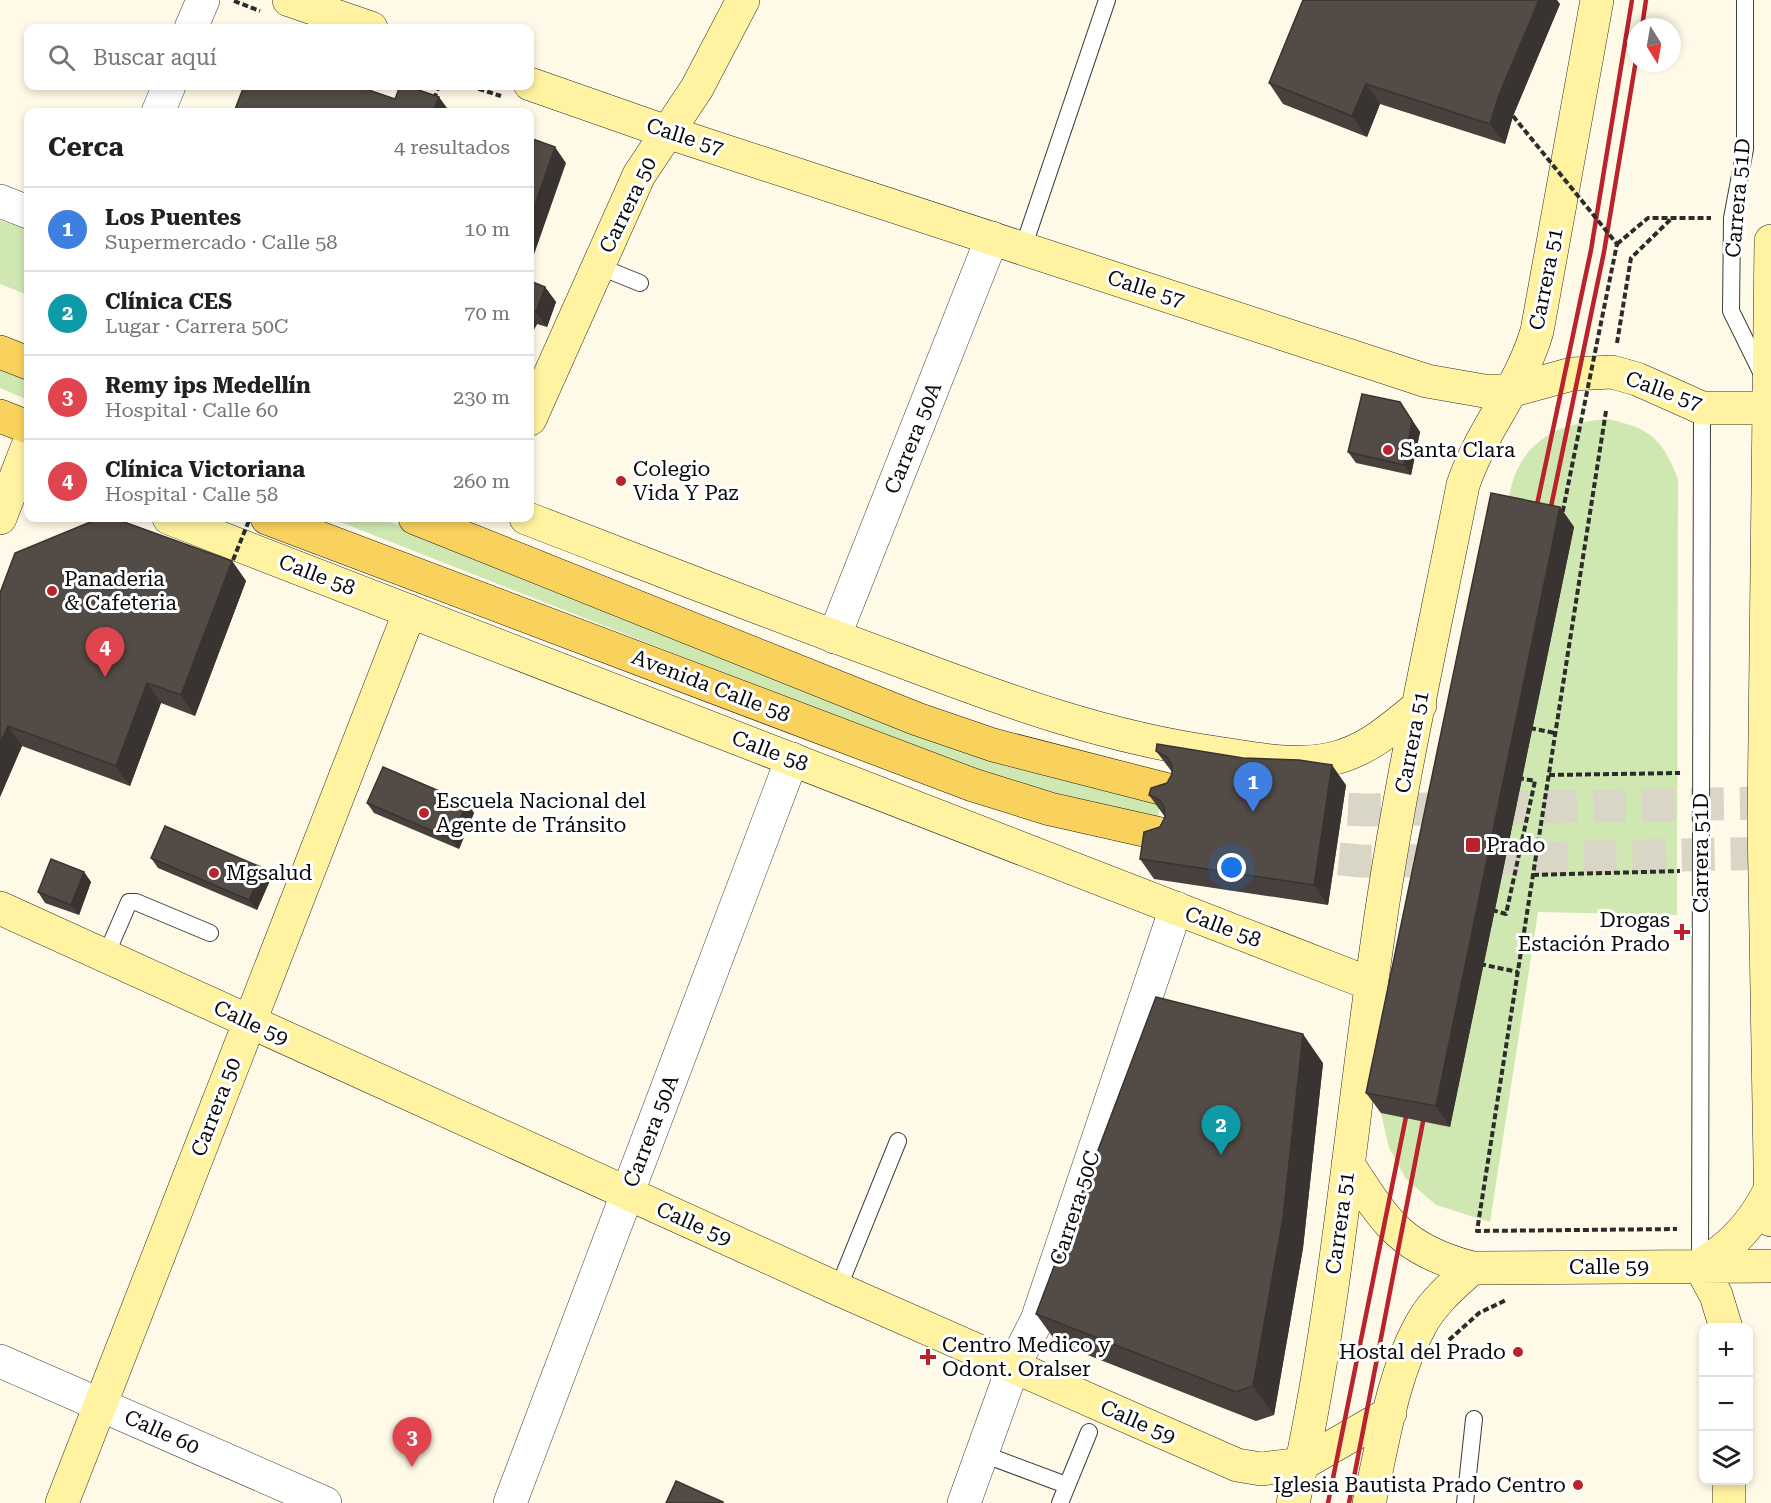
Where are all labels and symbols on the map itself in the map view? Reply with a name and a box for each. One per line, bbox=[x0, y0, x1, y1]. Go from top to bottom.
north arrow bbox=[1627, 18, 1681, 72]
street label: Calle 57 bbox=[643, 113, 727, 161]
street label: Carrera 51D bbox=[1721, 137, 1755, 259]
street label: Carrera 50 bbox=[594, 153, 662, 257]
street label: Carrera 51 bbox=[1524, 226, 1568, 332]
street label: Calle 57 bbox=[1104, 265, 1188, 313]
street label: Calle 57 bbox=[1622, 366, 1706, 416]
street label: Carrera 50A bbox=[880, 378, 946, 497]
place label: Santa Clara bbox=[1400, 438, 1516, 462]
marker: Santa Clara bbox=[1381, 443, 1395, 457]
place label: Colegio Vida Y Paz bbox=[633, 457, 739, 505]
marker: Colegio Vida Y Paz bbox=[614, 474, 628, 488]
street label: Calle 58 bbox=[275, 550, 359, 600]
place label: Panaderia & Cafeteria bbox=[64, 567, 177, 615]
marker: Panaderia & Cafeteria bbox=[45, 584, 59, 598]
pin: 4 bbox=[86, 628, 124, 677]
street label: Avenida Calle 58 bbox=[629, 645, 793, 727]
street label: Carrera 51 bbox=[1390, 689, 1434, 795]
street label: Calle 58 bbox=[728, 726, 812, 776]
pin: 1 bbox=[1234, 762, 1272, 812]
place label: Escuela Nacional del Agente de Tránsito bbox=[436, 789, 646, 837]
street label: Carrera 51D bbox=[1689, 793, 1713, 913]
marker: Escuela Nacional del Agente de Tránsito bbox=[417, 806, 431, 820]
place label: Prado bbox=[1486, 833, 1546, 857]
marker: Prado bbox=[1464, 836, 1482, 854]
your location bbox=[1217, 853, 1246, 882]
place label: Mgsalud bbox=[226, 861, 313, 885]
marker: Mgsalud bbox=[207, 866, 221, 880]
street label: Calle 58 bbox=[1181, 902, 1265, 952]
place label: Drogas Estación Prado bbox=[1518, 908, 1670, 956]
marker: Drogas Estación Prado bbox=[1675, 925, 1689, 939]
street label: Calle 59 bbox=[210, 995, 292, 1051]
street label: Carrera 50 bbox=[186, 1054, 246, 1160]
street label: Carrera 50A bbox=[619, 1071, 684, 1191]
pin: 2 bbox=[1202, 1106, 1240, 1155]
street label: Carrera 50C bbox=[1045, 1148, 1105, 1268]
street label: Carrera 51 bbox=[1321, 1170, 1359, 1276]
street label: Calle 59 bbox=[653, 1197, 735, 1251]
street label: Calle 59 bbox=[1569, 1255, 1649, 1279]
place label: Centro Medico y Odont. Oralser bbox=[942, 1333, 1111, 1381]
place label: Hostal del Prado bbox=[1339, 1340, 1506, 1364]
marker: Hostal del Prado bbox=[1511, 1345, 1525, 1359]
marker: Centro Medico y Odont. Oralser bbox=[919, 1348, 937, 1366]
street label: Calle 59 bbox=[1097, 1395, 1179, 1449]
street label: Calle 60 bbox=[121, 1405, 203, 1459]
pin: 3 bbox=[392, 1418, 432, 1467]
place label: Iglesia Bautista Prado Centro bbox=[1273, 1473, 1566, 1497]
marker: Iglesia Bautista Prado Centro bbox=[1571, 1478, 1585, 1492]

